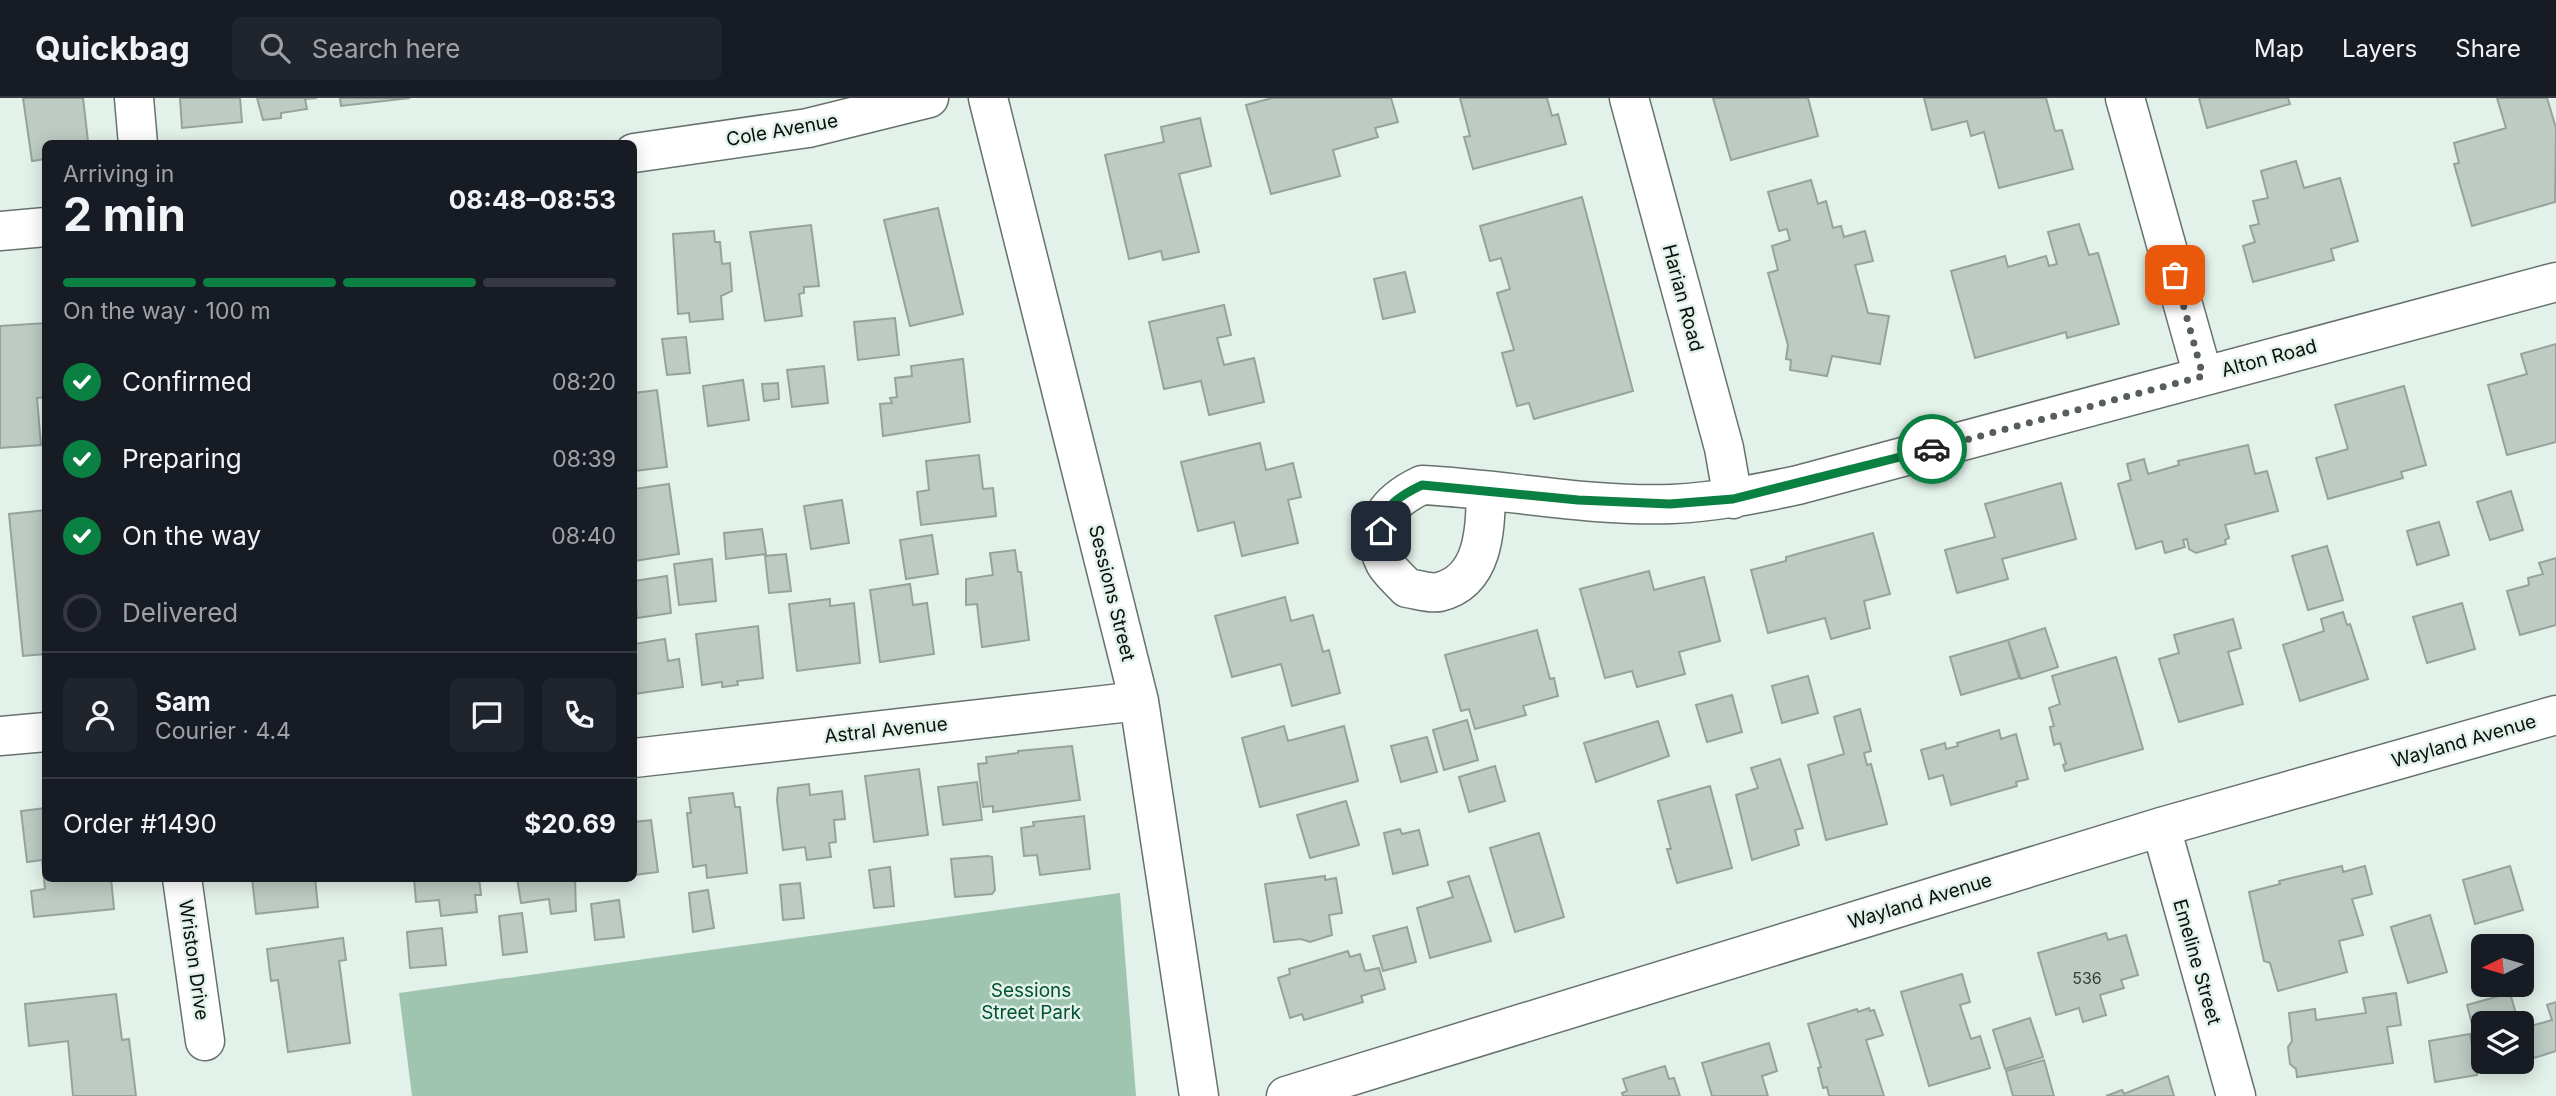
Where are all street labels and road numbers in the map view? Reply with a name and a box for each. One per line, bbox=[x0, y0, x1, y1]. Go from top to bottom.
street label: Cole Avenue bbox=[724, 109, 840, 151]
street label: Harian Road bbox=[1658, 242, 1708, 354]
street label: Alton Road bbox=[2219, 334, 2319, 382]
street label: Sessions Street bbox=[1084, 523, 1140, 663]
street label: Wayland Avenue bbox=[2389, 709, 2539, 773]
street label: Astral Avenue bbox=[823, 712, 949, 748]
street label: Wayland Avenue bbox=[1845, 868, 1995, 934]
street label: Emeline Street bbox=[2168, 897, 2226, 1027]
street label: Wriston Drive bbox=[174, 898, 214, 1022]

